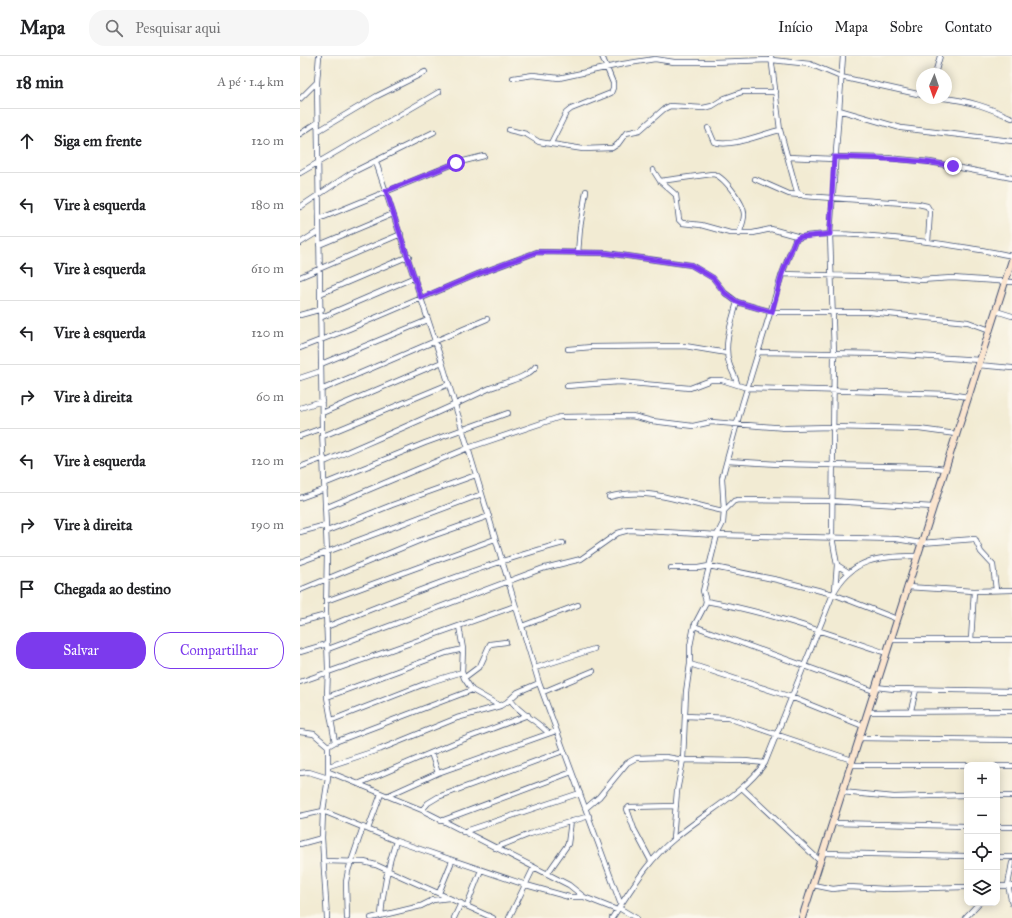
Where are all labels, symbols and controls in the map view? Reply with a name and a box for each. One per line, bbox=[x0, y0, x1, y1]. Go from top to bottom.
search box bbox=[89, 10, 369, 46]
text: Mapa bbox=[20, 16, 65, 39]
icon: search bbox=[103, 17, 125, 39]
text: Pesquisar aqui bbox=[135, 19, 221, 37]
text: Início bbox=[778, 19, 813, 36]
text: Mapa bbox=[835, 19, 868, 36]
text: Sobre bbox=[890, 19, 923, 36]
text: Contato bbox=[945, 19, 992, 36]
north arrow bbox=[916, 68, 952, 104]
text: 18 min bbox=[16, 72, 64, 93]
text: A pé · 1.4 km bbox=[217, 74, 284, 90]
icon: ahead bbox=[16, 130, 38, 152]
text: Siga em frente bbox=[54, 132, 142, 150]
text: 120 m bbox=[251, 133, 284, 149]
route start bbox=[447, 154, 465, 172]
route end bbox=[944, 157, 962, 175]
icon: left bbox=[16, 194, 38, 216]
text: Vire à esquerda bbox=[54, 196, 146, 214]
text: 180 m bbox=[251, 197, 284, 213]
icon: left bbox=[16, 258, 38, 280]
text: Vire à esquerda bbox=[54, 260, 146, 278]
text: 610 m bbox=[251, 261, 284, 277]
icon: left bbox=[16, 322, 38, 344]
text: Vire à esquerda bbox=[54, 324, 146, 342]
text: 120 m bbox=[251, 325, 284, 341]
icon: right bbox=[16, 386, 38, 408]
text: Vire à direita bbox=[54, 388, 132, 406]
text: 60 m bbox=[256, 389, 284, 405]
icon: left bbox=[16, 450, 38, 472]
text: Vire à esquerda bbox=[54, 452, 146, 470]
text: 120 m bbox=[251, 453, 284, 469]
icon: right bbox=[16, 514, 38, 536]
text: Vire à direita bbox=[54, 516, 132, 534]
text: 190 m bbox=[251, 517, 284, 533]
icon: arrive bbox=[16, 578, 38, 600]
text: Chegada ao destino bbox=[54, 580, 171, 598]
button: Salvar bbox=[16, 632, 146, 669]
button: Compartilhar bbox=[154, 632, 284, 669]
map controls bbox=[964, 762, 1000, 906]
button: + bbox=[964, 762, 1000, 798]
button: − bbox=[964, 798, 1000, 834]
button: locate bbox=[964, 834, 1000, 870]
button: layers bbox=[964, 870, 1000, 906]

